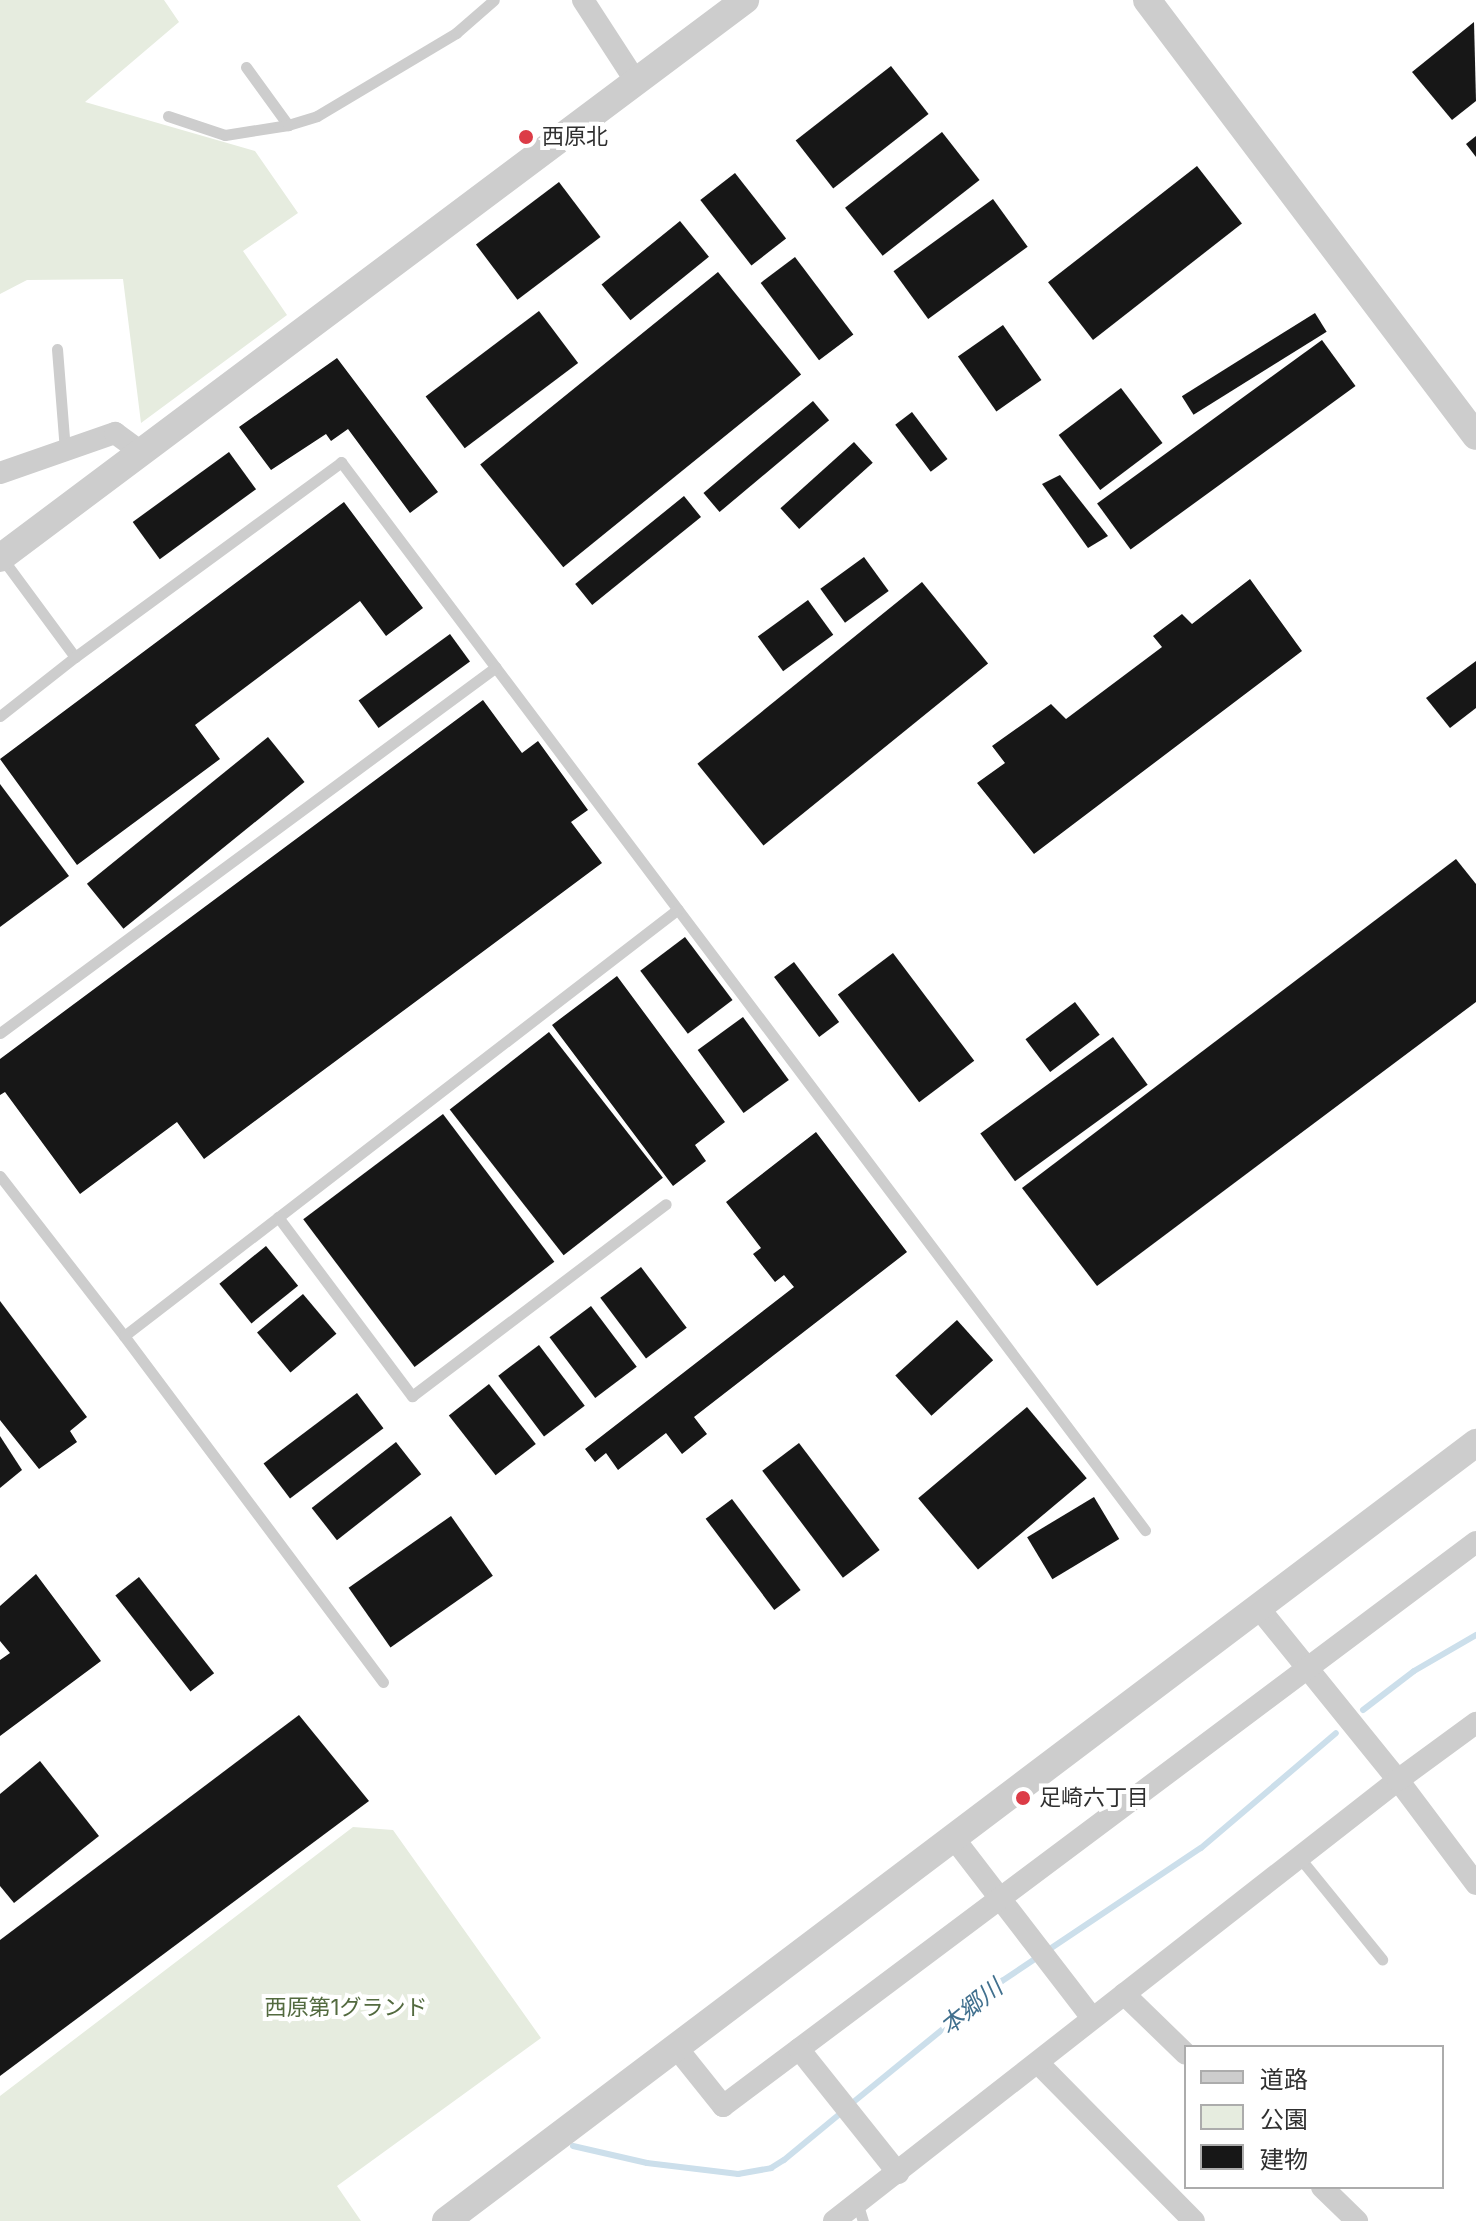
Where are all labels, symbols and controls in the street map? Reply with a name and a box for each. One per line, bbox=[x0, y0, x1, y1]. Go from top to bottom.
place label: 西原北 bbox=[542, 124, 608, 150]
marker: 西原北 bbox=[517, 128, 535, 146]
place label: 足崎六丁目 bbox=[1039, 1785, 1149, 1811]
marker: 足崎六丁目 bbox=[1014, 1789, 1032, 1807]
water label: 本郷川 bbox=[934, 1973, 1008, 2041]
park label: 西原第1グランド bbox=[265, 1995, 427, 2021]
legend bbox=[1184, 2045, 1444, 2189]
text: 道路 bbox=[1260, 2065, 1308, 2094]
text: 公園 bbox=[1260, 2105, 1308, 2134]
text: 建物 bbox=[1260, 2145, 1308, 2174]

